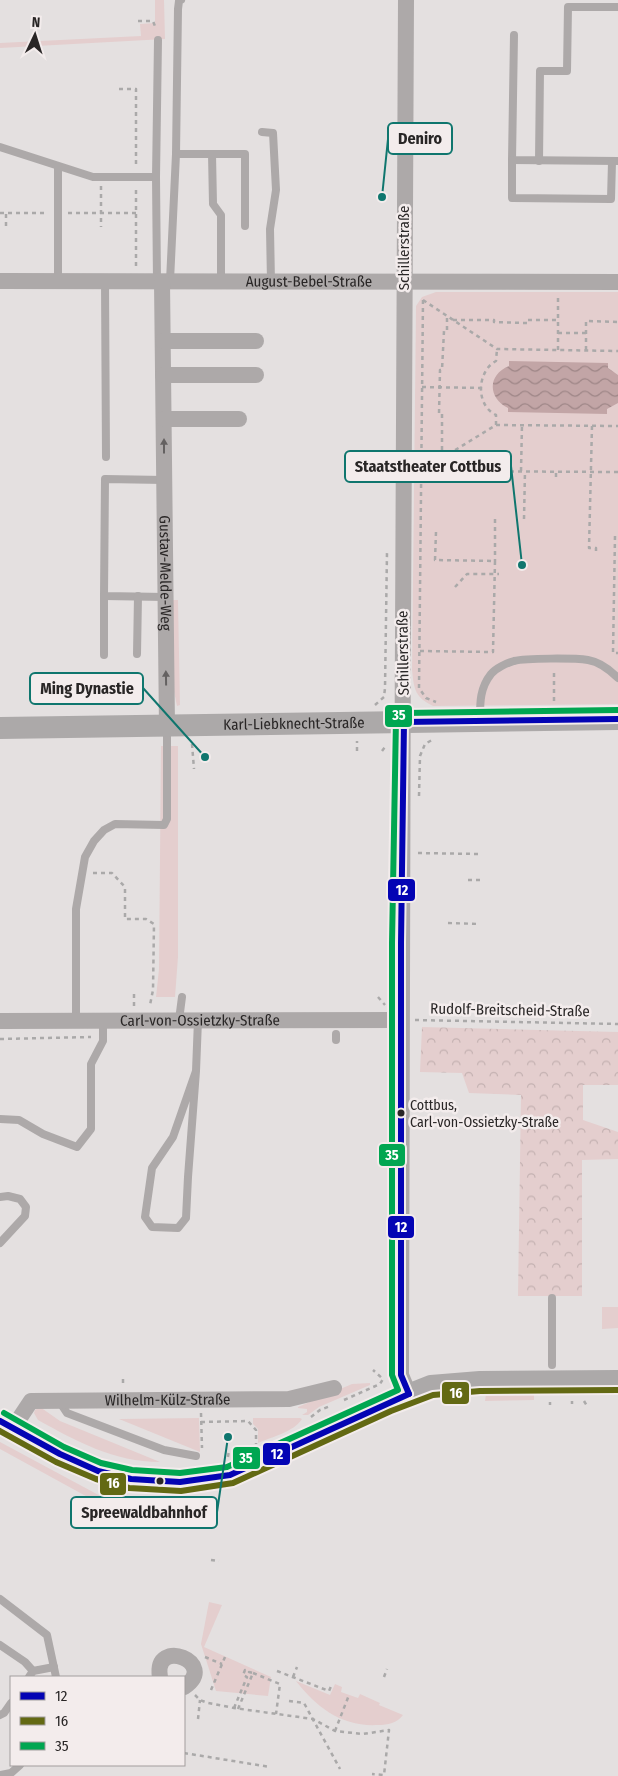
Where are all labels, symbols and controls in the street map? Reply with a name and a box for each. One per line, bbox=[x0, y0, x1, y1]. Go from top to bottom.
north arrow bbox=[10, 10, 60, 60]
text: N bbox=[31, 14, 41, 31]
callout: Deniro bbox=[388, 123, 452, 154]
text: Deniro bbox=[398, 129, 443, 148]
street label: Schillerstraße bbox=[395, 206, 413, 290]
street label: August-Bebel-Straße bbox=[246, 272, 372, 291]
one-way arrow bbox=[160, 437, 168, 453]
callout: Staatstheater Cottbus bbox=[345, 451, 511, 482]
text: Staatstheater Cottbus bbox=[355, 457, 501, 476]
street label: Gustav-Melde-Weg bbox=[156, 515, 175, 631]
street label: Schillerstraße bbox=[393, 610, 413, 696]
one-way arrow bbox=[162, 670, 170, 686]
callout: Ming Dynastie bbox=[30, 673, 143, 704]
text: Ming Dynastie bbox=[40, 679, 134, 698]
line badge: 35 bbox=[384, 704, 413, 728]
text: 35 bbox=[391, 707, 406, 724]
street label: Karl-Liebknecht-Straße bbox=[223, 714, 365, 734]
line badge: 12 bbox=[387, 878, 416, 902]
text: 12 bbox=[396, 882, 409, 899]
street label: Rudolf-Breitscheid-Straße bbox=[430, 1000, 590, 1020]
street label: Carl-von-Ossietzky-Straße bbox=[120, 1011, 280, 1030]
place label: Cottbus, Carl-von-Ossietzky-Straße bbox=[410, 1097, 559, 1131]
marker: Cottbus, Carl-von-Ossietzky-Straße bbox=[396, 1108, 406, 1118]
line badge: 35 bbox=[378, 1143, 406, 1167]
text: 35 bbox=[384, 1147, 399, 1164]
line badge: 12 bbox=[387, 1215, 415, 1239]
text: 12 bbox=[395, 1219, 408, 1236]
line badge: 16 bbox=[441, 1381, 470, 1405]
text: 16 bbox=[449, 1385, 463, 1402]
street label: Wilhelm-Külz-Straße bbox=[105, 1390, 230, 1409]
line badge: 12 bbox=[262, 1442, 291, 1466]
line badge: 35 bbox=[232, 1446, 261, 1470]
text: 12 bbox=[271, 1446, 284, 1463]
text: 35 bbox=[238, 1450, 253, 1467]
line badge: 16 bbox=[99, 1472, 127, 1496]
text: 16 bbox=[106, 1475, 120, 1492]
unlabelled marker bbox=[155, 1476, 165, 1486]
callout: Spreewaldbahnhof bbox=[71, 1497, 217, 1528]
text: Spreewaldbahnhof bbox=[81, 1503, 209, 1522]
legend bbox=[10, 1676, 185, 1766]
text: 12 bbox=[55, 1687, 68, 1705]
text: 16 bbox=[55, 1712, 68, 1730]
text: 35 bbox=[55, 1737, 69, 1755]

